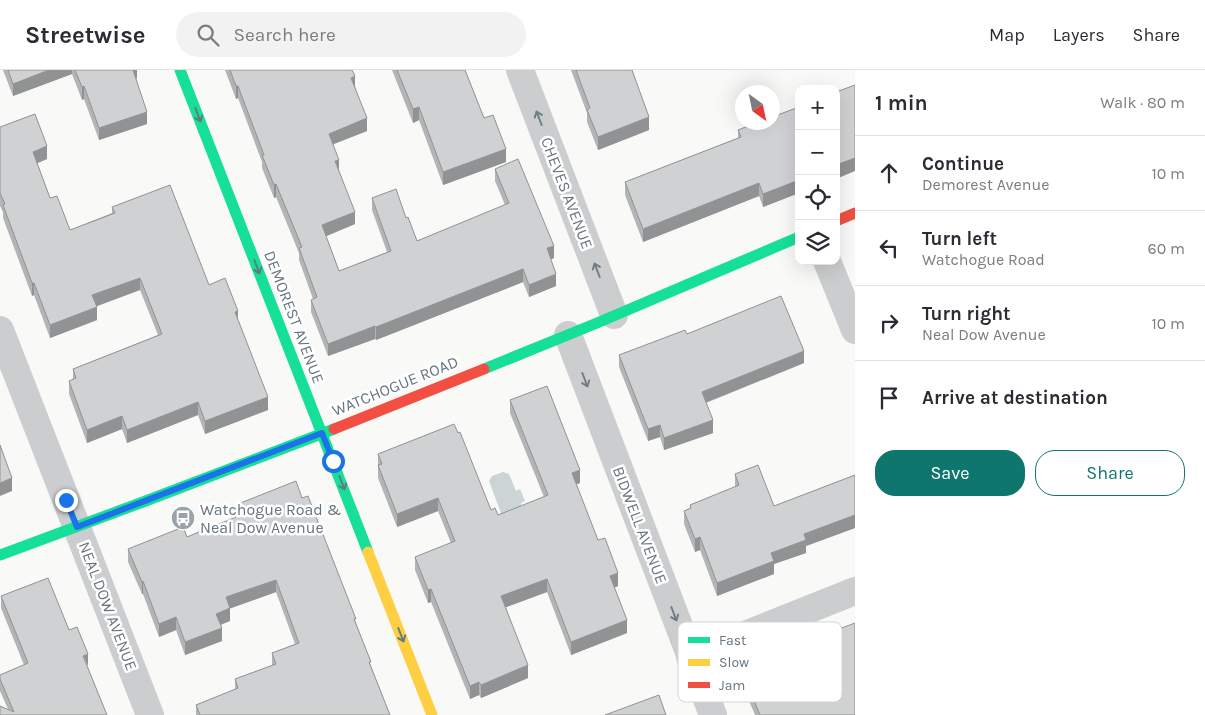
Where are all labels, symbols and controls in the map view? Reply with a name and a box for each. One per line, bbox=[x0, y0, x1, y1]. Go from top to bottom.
search box bbox=[176, 12, 526, 57]
text: Streetwise bbox=[25, 21, 146, 49]
icon: search bbox=[194, 21, 222, 49]
text: Search here bbox=[234, 24, 336, 46]
text: Map bbox=[989, 24, 1025, 46]
text: Layers bbox=[1053, 24, 1105, 46]
text: Share bbox=[1133, 24, 1180, 46]
north arrow bbox=[735, 85, 780, 130]
map controls bbox=[795, 85, 840, 265]
button: + bbox=[795, 85, 840, 130]
text: 1 min bbox=[875, 91, 928, 115]
text: Walk · 80 m bbox=[1100, 93, 1185, 112]
one-way arrow bbox=[194, 107, 203, 123]
one-way arrow bbox=[534, 111, 543, 126]
button: − bbox=[795, 130, 840, 175]
street label: CHEVES AVENUE bbox=[537, 134, 597, 252]
text: Continue bbox=[922, 153, 1004, 175]
icon: ahead bbox=[875, 159, 903, 187]
text: 10 m bbox=[1151, 164, 1185, 183]
button: locate bbox=[795, 175, 840, 220]
text: Demorest Avenue bbox=[922, 175, 1049, 194]
button: layers bbox=[795, 220, 840, 265]
text: Turn left bbox=[922, 228, 997, 250]
icon: left bbox=[875, 234, 903, 262]
text: 60 m bbox=[1148, 239, 1185, 258]
street label: DEMOREST AVENUE bbox=[260, 248, 328, 386]
text: Watchogue Road bbox=[922, 250, 1045, 269]
one-way arrow bbox=[253, 259, 262, 274]
one-way arrow bbox=[592, 263, 601, 278]
text: Turn right bbox=[922, 303, 1011, 325]
icon: right bbox=[875, 309, 903, 337]
text: 10 m bbox=[1151, 314, 1185, 333]
text: Neal Dow Avenue bbox=[922, 325, 1046, 344]
street label: WATCHOGUE ROAD bbox=[329, 352, 461, 420]
one-way arrow bbox=[581, 372, 590, 387]
icon: arrive bbox=[875, 384, 903, 412]
text: Arrive at destination bbox=[922, 387, 1108, 409]
route start bbox=[322, 450, 345, 473]
button: Save bbox=[875, 450, 1025, 496]
button: Share bbox=[1035, 450, 1185, 496]
street label: BIDWELL AVENUE bbox=[609, 464, 671, 586]
one-way arrow bbox=[338, 476, 347, 491]
route end bbox=[55, 489, 78, 512]
place label: Watchogue Road & Neal Dow Avenue bbox=[200, 500, 341, 537]
bus stop icon: Watchogue Road & Neal Dow Avenue bbox=[170, 505, 196, 531]
street label: NEAL DOW AVENUE bbox=[75, 539, 141, 673]
one-way arrow bbox=[670, 606, 679, 621]
legend bbox=[678, 622, 842, 702]
one-way arrow bbox=[396, 627, 406, 642]
text: Fast bbox=[719, 632, 746, 649]
text: Slow bbox=[719, 654, 749, 671]
text: Jam bbox=[719, 677, 745, 694]

